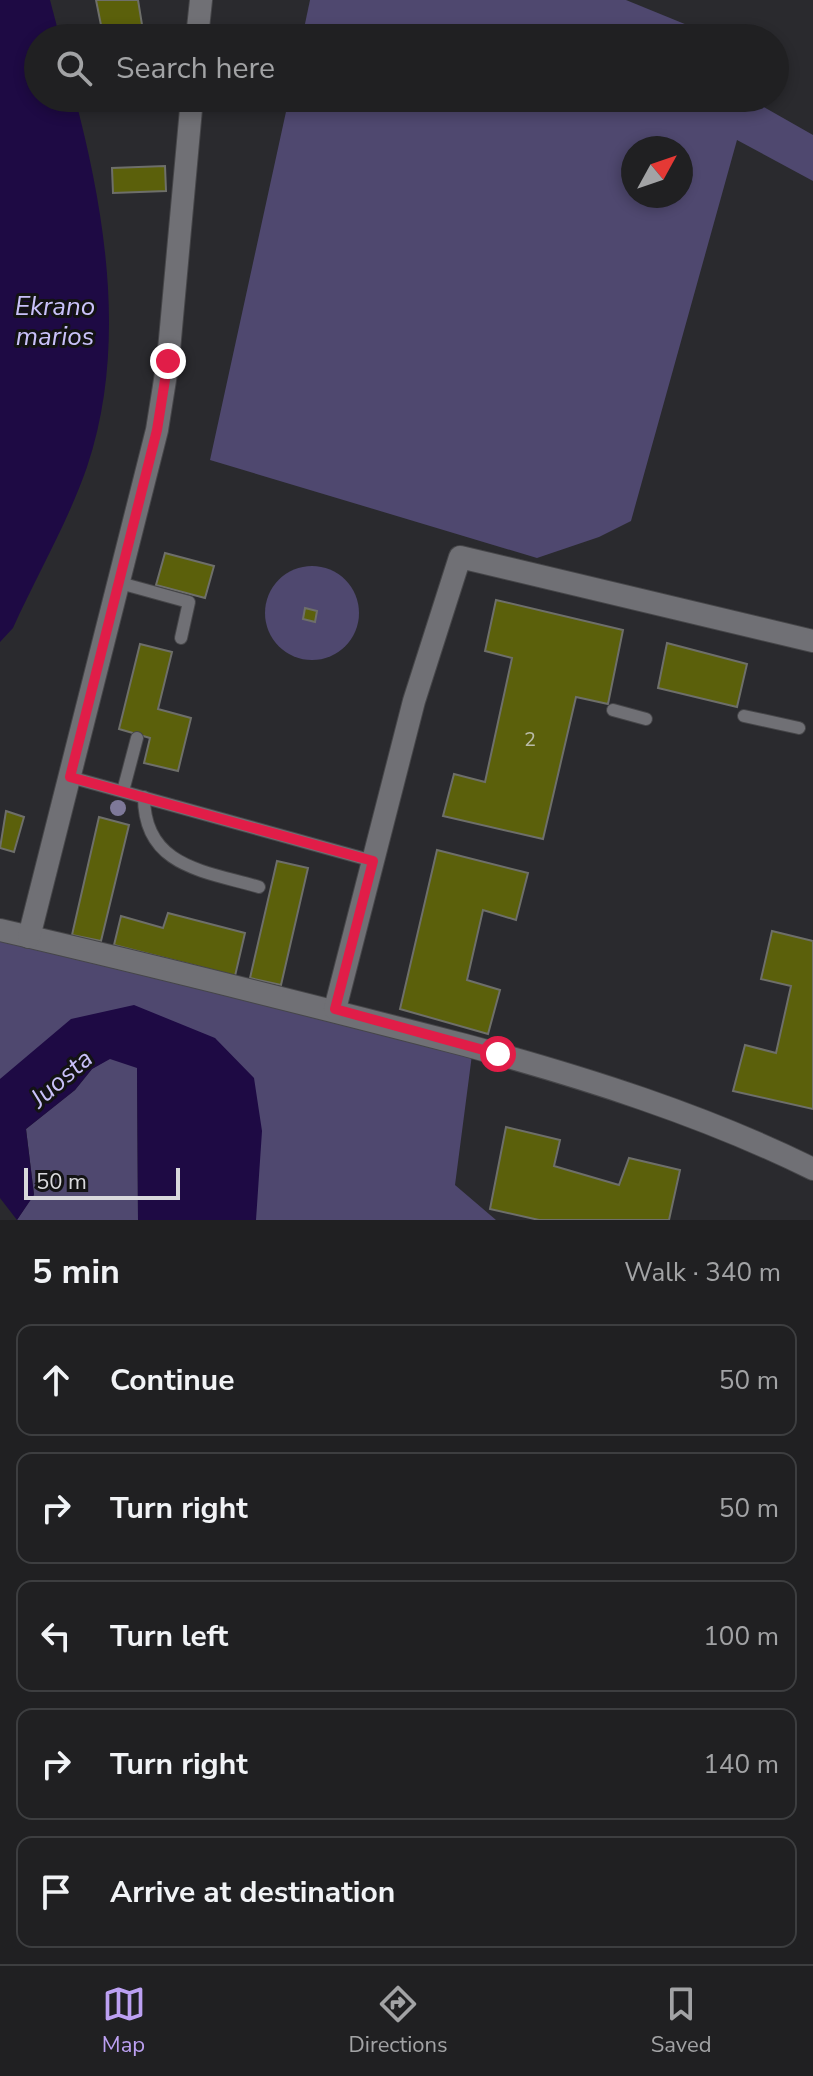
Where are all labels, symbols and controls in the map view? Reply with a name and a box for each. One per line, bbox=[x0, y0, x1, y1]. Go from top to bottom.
search box bbox=[24, 24, 789, 112]
icon: search bbox=[52, 46, 96, 90]
text: Search here bbox=[116, 48, 275, 89]
north arrow bbox=[621, 136, 693, 208]
water label: Ekrano marios bbox=[15, 289, 95, 354]
route end bbox=[150, 343, 186, 379]
house number: 2 bbox=[524, 726, 536, 753]
route start bbox=[480, 1036, 516, 1072]
water label: Juosta bbox=[21, 1041, 100, 1117]
scale bar bbox=[24, 1164, 180, 1200]
text: 50 m bbox=[36, 1167, 87, 1197]
text: 5 min bbox=[32, 1249, 120, 1295]
text: Walk · 340 m bbox=[624, 1255, 781, 1290]
icon: ahead bbox=[34, 1358, 78, 1402]
text: Continue bbox=[110, 1360, 235, 1401]
text: 50 m bbox=[719, 1363, 779, 1398]
icon: right bbox=[34, 1486, 78, 1530]
text: Turn right bbox=[110, 1488, 248, 1529]
text: 50 m bbox=[719, 1491, 779, 1526]
icon: left bbox=[34, 1614, 78, 1658]
text: Turn left bbox=[110, 1616, 228, 1657]
text: 100 m bbox=[703, 1619, 779, 1654]
icon: right bbox=[34, 1742, 78, 1786]
text: Turn right bbox=[110, 1744, 248, 1785]
text: 140 m bbox=[703, 1747, 779, 1782]
icon: arrive bbox=[34, 1870, 78, 1914]
text: Arrive at destination bbox=[110, 1872, 395, 1913]
tab: Map bbox=[102, 1982, 146, 2060]
tab: Directions bbox=[349, 1982, 448, 2060]
tab: Saved bbox=[651, 1982, 711, 2060]

